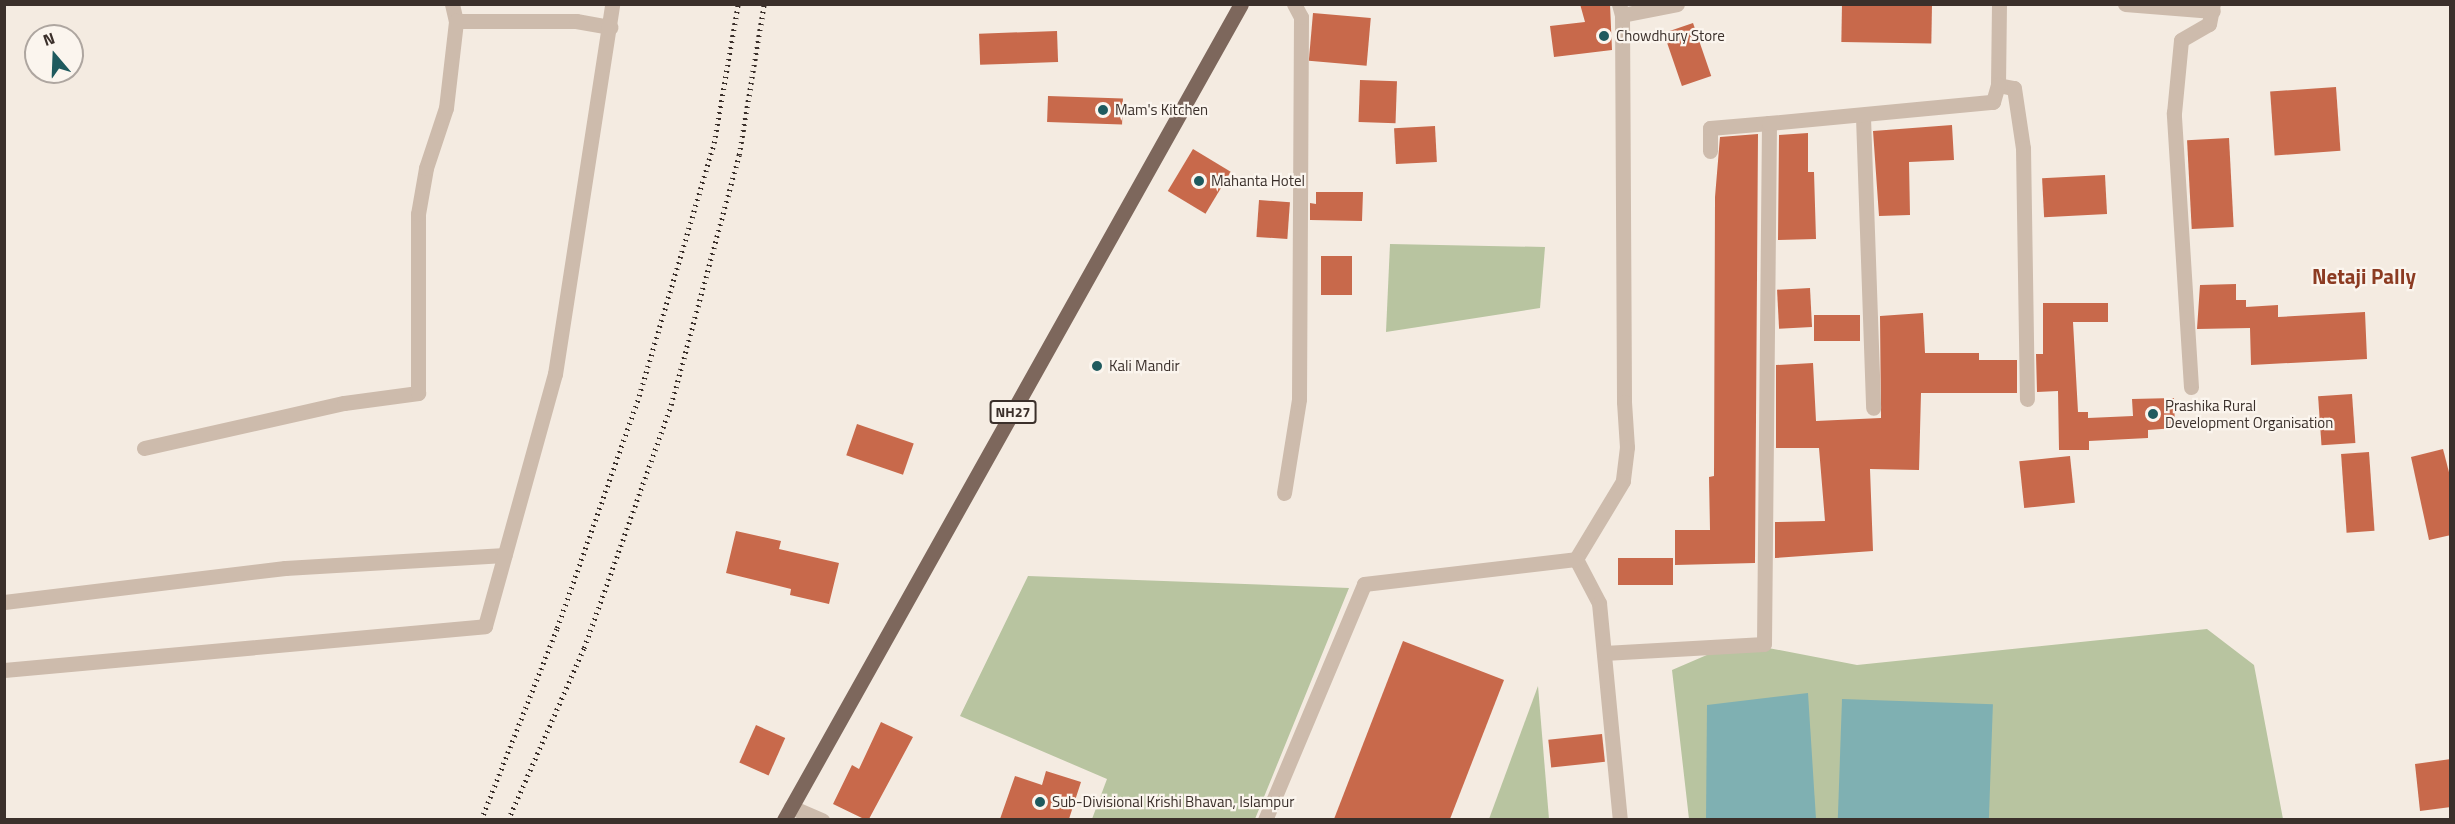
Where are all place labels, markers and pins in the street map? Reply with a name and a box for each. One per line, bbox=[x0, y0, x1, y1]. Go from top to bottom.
place label: Chowdhury Store bbox=[1616, 27, 1725, 45]
marker: Chowdhury Store bbox=[1597, 29, 1611, 43]
place label: Mam's Kitchen bbox=[1115, 101, 1208, 119]
marker: Mam's Kitchen bbox=[1096, 103, 1110, 117]
place label: Mahanta Hotel bbox=[1211, 172, 1305, 190]
marker: Mahanta Hotel bbox=[1192, 174, 1206, 188]
place label: Kali Mandir bbox=[1109, 357, 1180, 375]
marker: Kali Mandir bbox=[1090, 359, 1104, 373]
place label: Prashika Rural Development Organisation bbox=[2165, 396, 2333, 431]
marker: Prashika Rural Development Organisation bbox=[2146, 407, 2160, 421]
place label: Sub-Divisional Krishi Bhavan, Islampur bbox=[1052, 793, 1294, 811]
marker: Sub-Divisional Krishi Bhavan, Islampur bbox=[1033, 795, 1047, 809]

